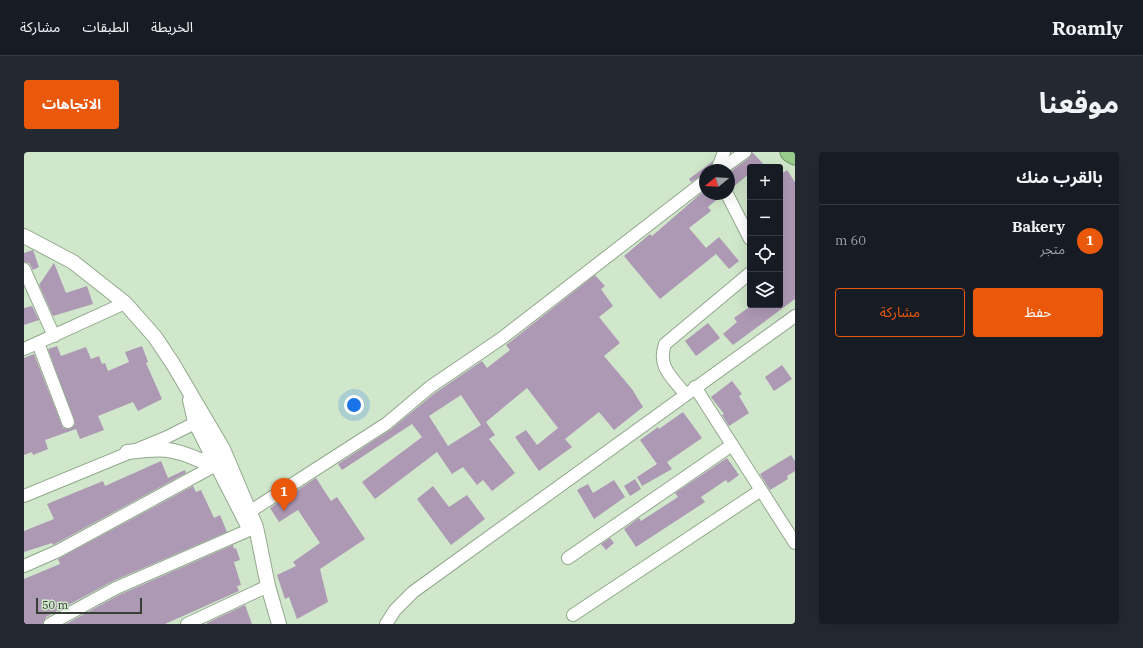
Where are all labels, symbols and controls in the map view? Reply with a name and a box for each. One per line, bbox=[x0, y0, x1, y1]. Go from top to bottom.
text: Roamly bbox=[1052, 16, 1123, 40]
text: مشاركة bbox=[20, 18, 60, 36]
text: الطبقات bbox=[82, 18, 129, 36]
text: الخريطة bbox=[151, 18, 193, 36]
button: الاتجاهات bbox=[24, 80, 119, 129]
text: موقعنا bbox=[1039, 84, 1119, 121]
north arrow bbox=[699, 164, 735, 200]
map controls bbox=[747, 164, 783, 308]
button: + bbox=[747, 164, 783, 200]
text: بالقرب منك bbox=[1016, 166, 1103, 188]
button: − bbox=[747, 200, 783, 236]
text: Bakery bbox=[1012, 217, 1065, 236]
text: 60 m bbox=[835, 232, 866, 249]
text: 1 bbox=[1086, 232, 1094, 249]
button: locate bbox=[747, 236, 783, 272]
text: متجر bbox=[1040, 241, 1065, 258]
button: layers bbox=[747, 272, 783, 308]
button: مشاركة bbox=[835, 288, 965, 337]
button: حفظ bbox=[973, 288, 1103, 337]
your location bbox=[344, 395, 364, 415]
pin: 1 bbox=[271, 478, 297, 511]
scale bar bbox=[36, 596, 142, 615]
text: 50 m bbox=[42, 598, 68, 612]

